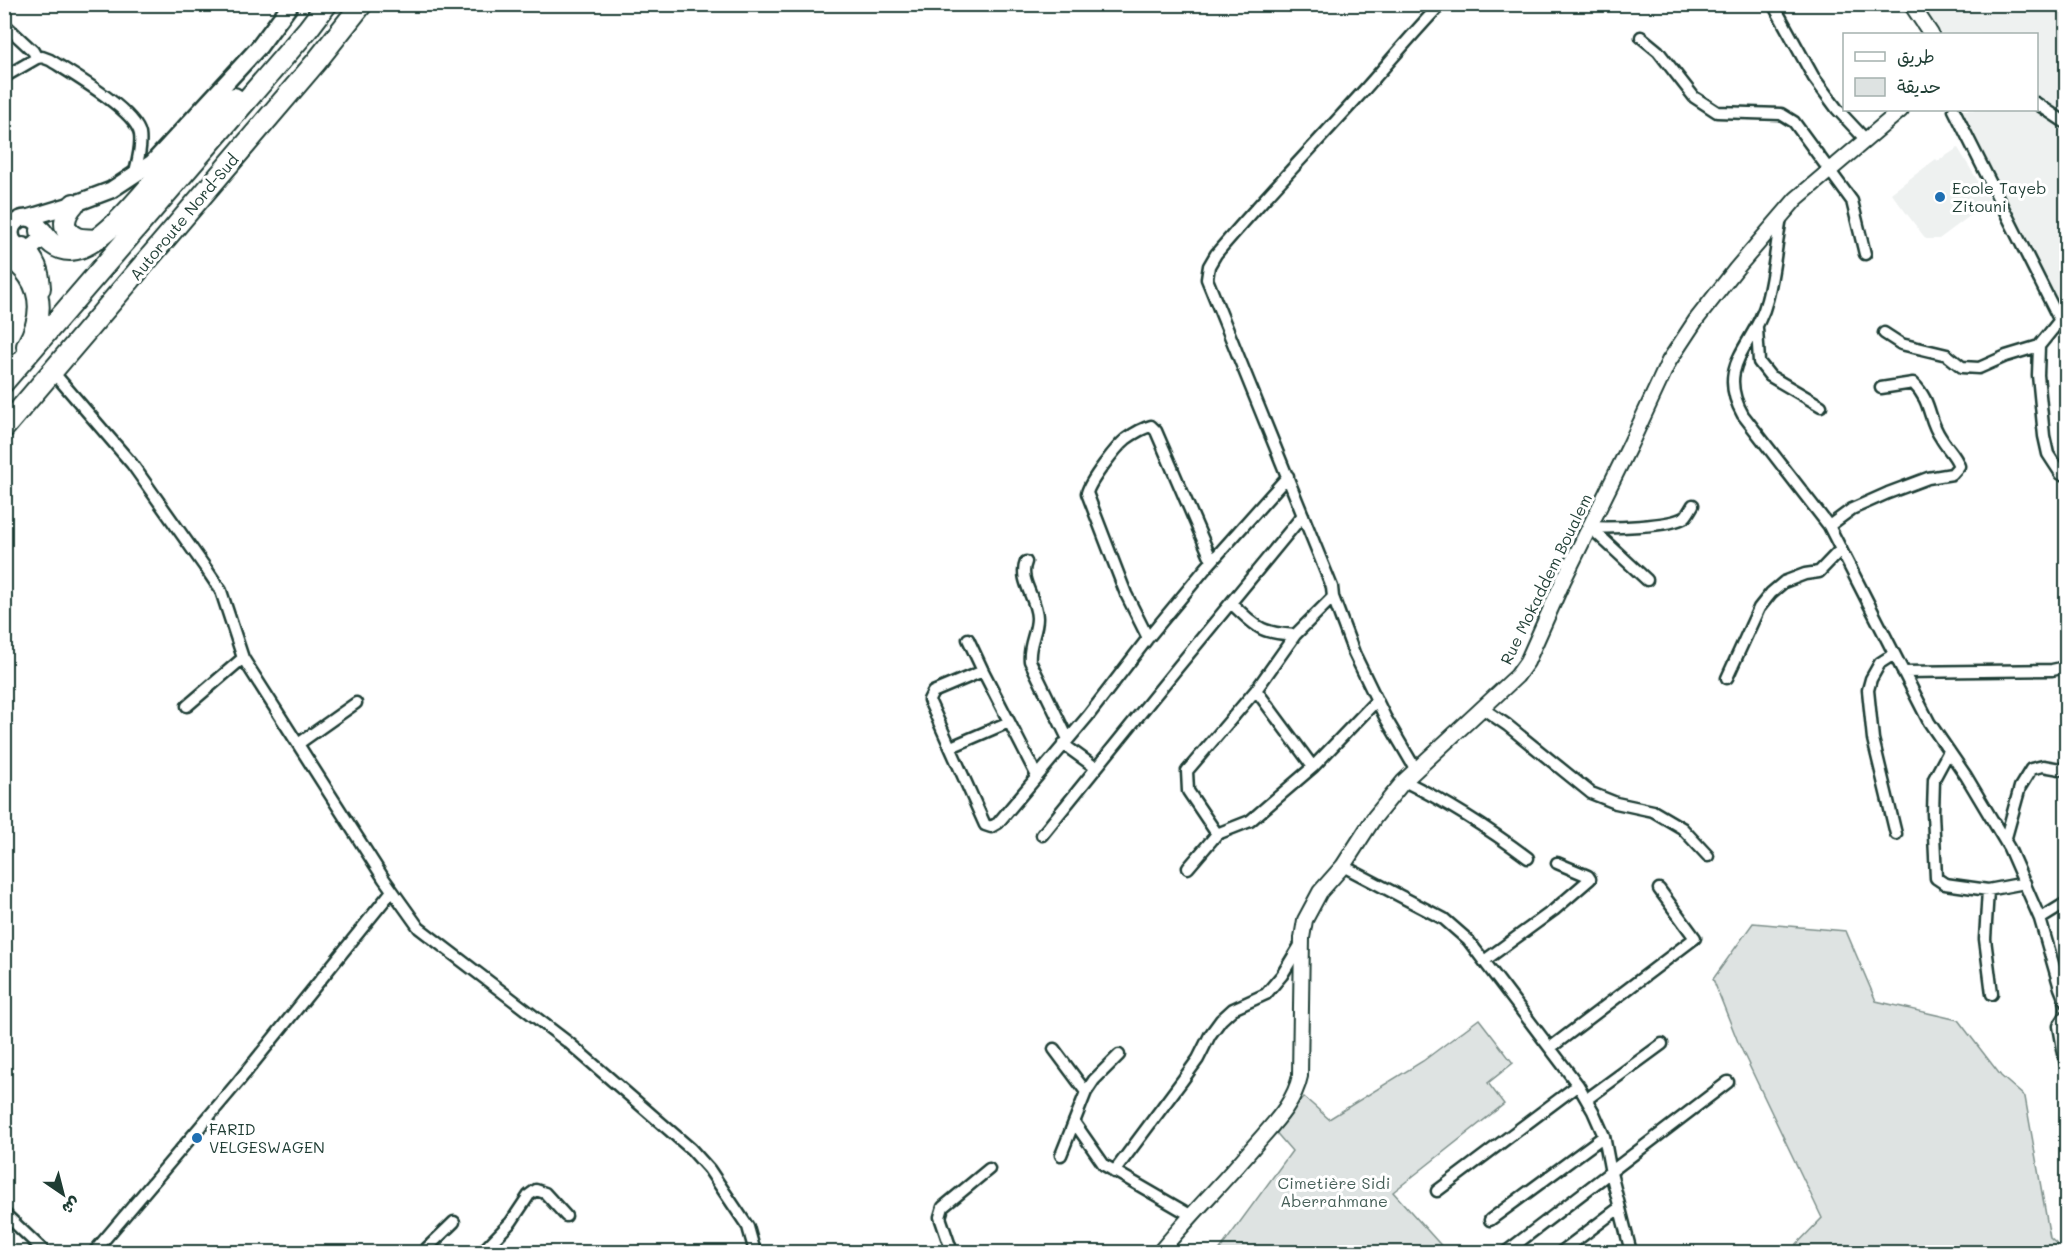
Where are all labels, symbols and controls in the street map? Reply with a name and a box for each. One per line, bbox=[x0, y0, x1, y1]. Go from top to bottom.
legend bbox=[1843, 33, 2038, 111]
text: طريق bbox=[1897, 44, 1935, 68]
text: حديقة bbox=[1897, 74, 1941, 98]
street label: Autoroute Nord-Sud bbox=[125, 149, 243, 284]
place label: Ecole Tayeb Zitouni bbox=[1952, 177, 2046, 216]
marker: Ecole Tayeb Zitouni bbox=[1933, 190, 1947, 204]
street label: Rue Mokaddem Boualem bbox=[1495, 490, 1596, 668]
place label: FARID VELGESWAGEN bbox=[209, 1118, 325, 1157]
marker: FARID VELGESWAGEN bbox=[190, 1131, 204, 1145]
north arrow bbox=[33, 1164, 93, 1224]
park label: Cimetière Sidi Aberrahmane bbox=[1278, 1172, 1390, 1211]
text: ش bbox=[59, 1193, 85, 1220]

